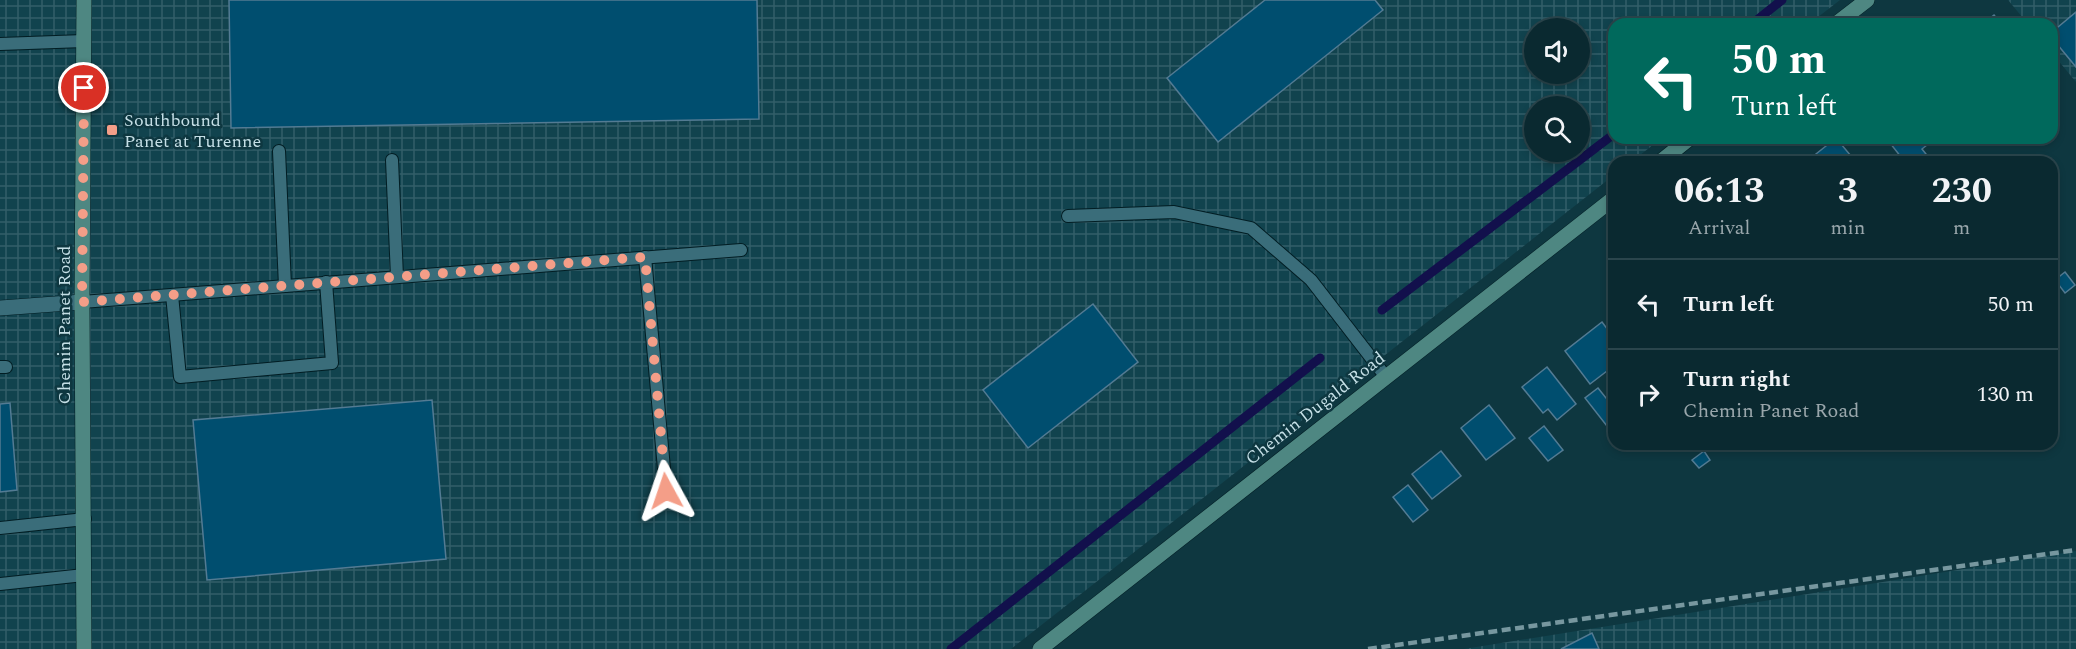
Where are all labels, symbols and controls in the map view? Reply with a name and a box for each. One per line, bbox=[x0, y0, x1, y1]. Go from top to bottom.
map controls bbox=[1524, 18, 1590, 162]
button: sound bbox=[1524, 18, 1590, 84]
text: 50 m bbox=[1731, 29, 1826, 92]
icon: left bbox=[1632, 42, 1710, 120]
pin bbox=[58, 62, 109, 113]
icon: arrive bbox=[67, 71, 100, 104]
text: Turn left bbox=[1731, 86, 1837, 128]
button: search bbox=[1524, 96, 1590, 162]
place label: Southbound Panet at Turenne bbox=[124, 107, 261, 155]
marker: Southbound Panet at Turenne bbox=[105, 123, 119, 137]
text: 06:13 bbox=[1674, 164, 1764, 219]
text: 3 bbox=[1838, 164, 1858, 219]
text: 230 bbox=[1931, 164, 1992, 219]
text: Arrival bbox=[1688, 213, 1750, 243]
text: min bbox=[1830, 213, 1865, 243]
text: m bbox=[1953, 213, 1970, 243]
street label: Chemin Panet Road bbox=[51, 246, 78, 404]
icon: left bbox=[1632, 288, 1665, 321]
text: Turn left bbox=[1683, 288, 1775, 321]
text: 50 m bbox=[1988, 288, 2034, 321]
street label: Chemin Dugald Road bbox=[1240, 345, 1391, 472]
text: Turn right bbox=[1683, 363, 1790, 396]
icon: right bbox=[1632, 378, 1665, 411]
text: 130 m bbox=[1977, 378, 2034, 411]
text: Chemin Panet Road bbox=[1683, 396, 1859, 426]
position arrow bbox=[634, 459, 698, 523]

